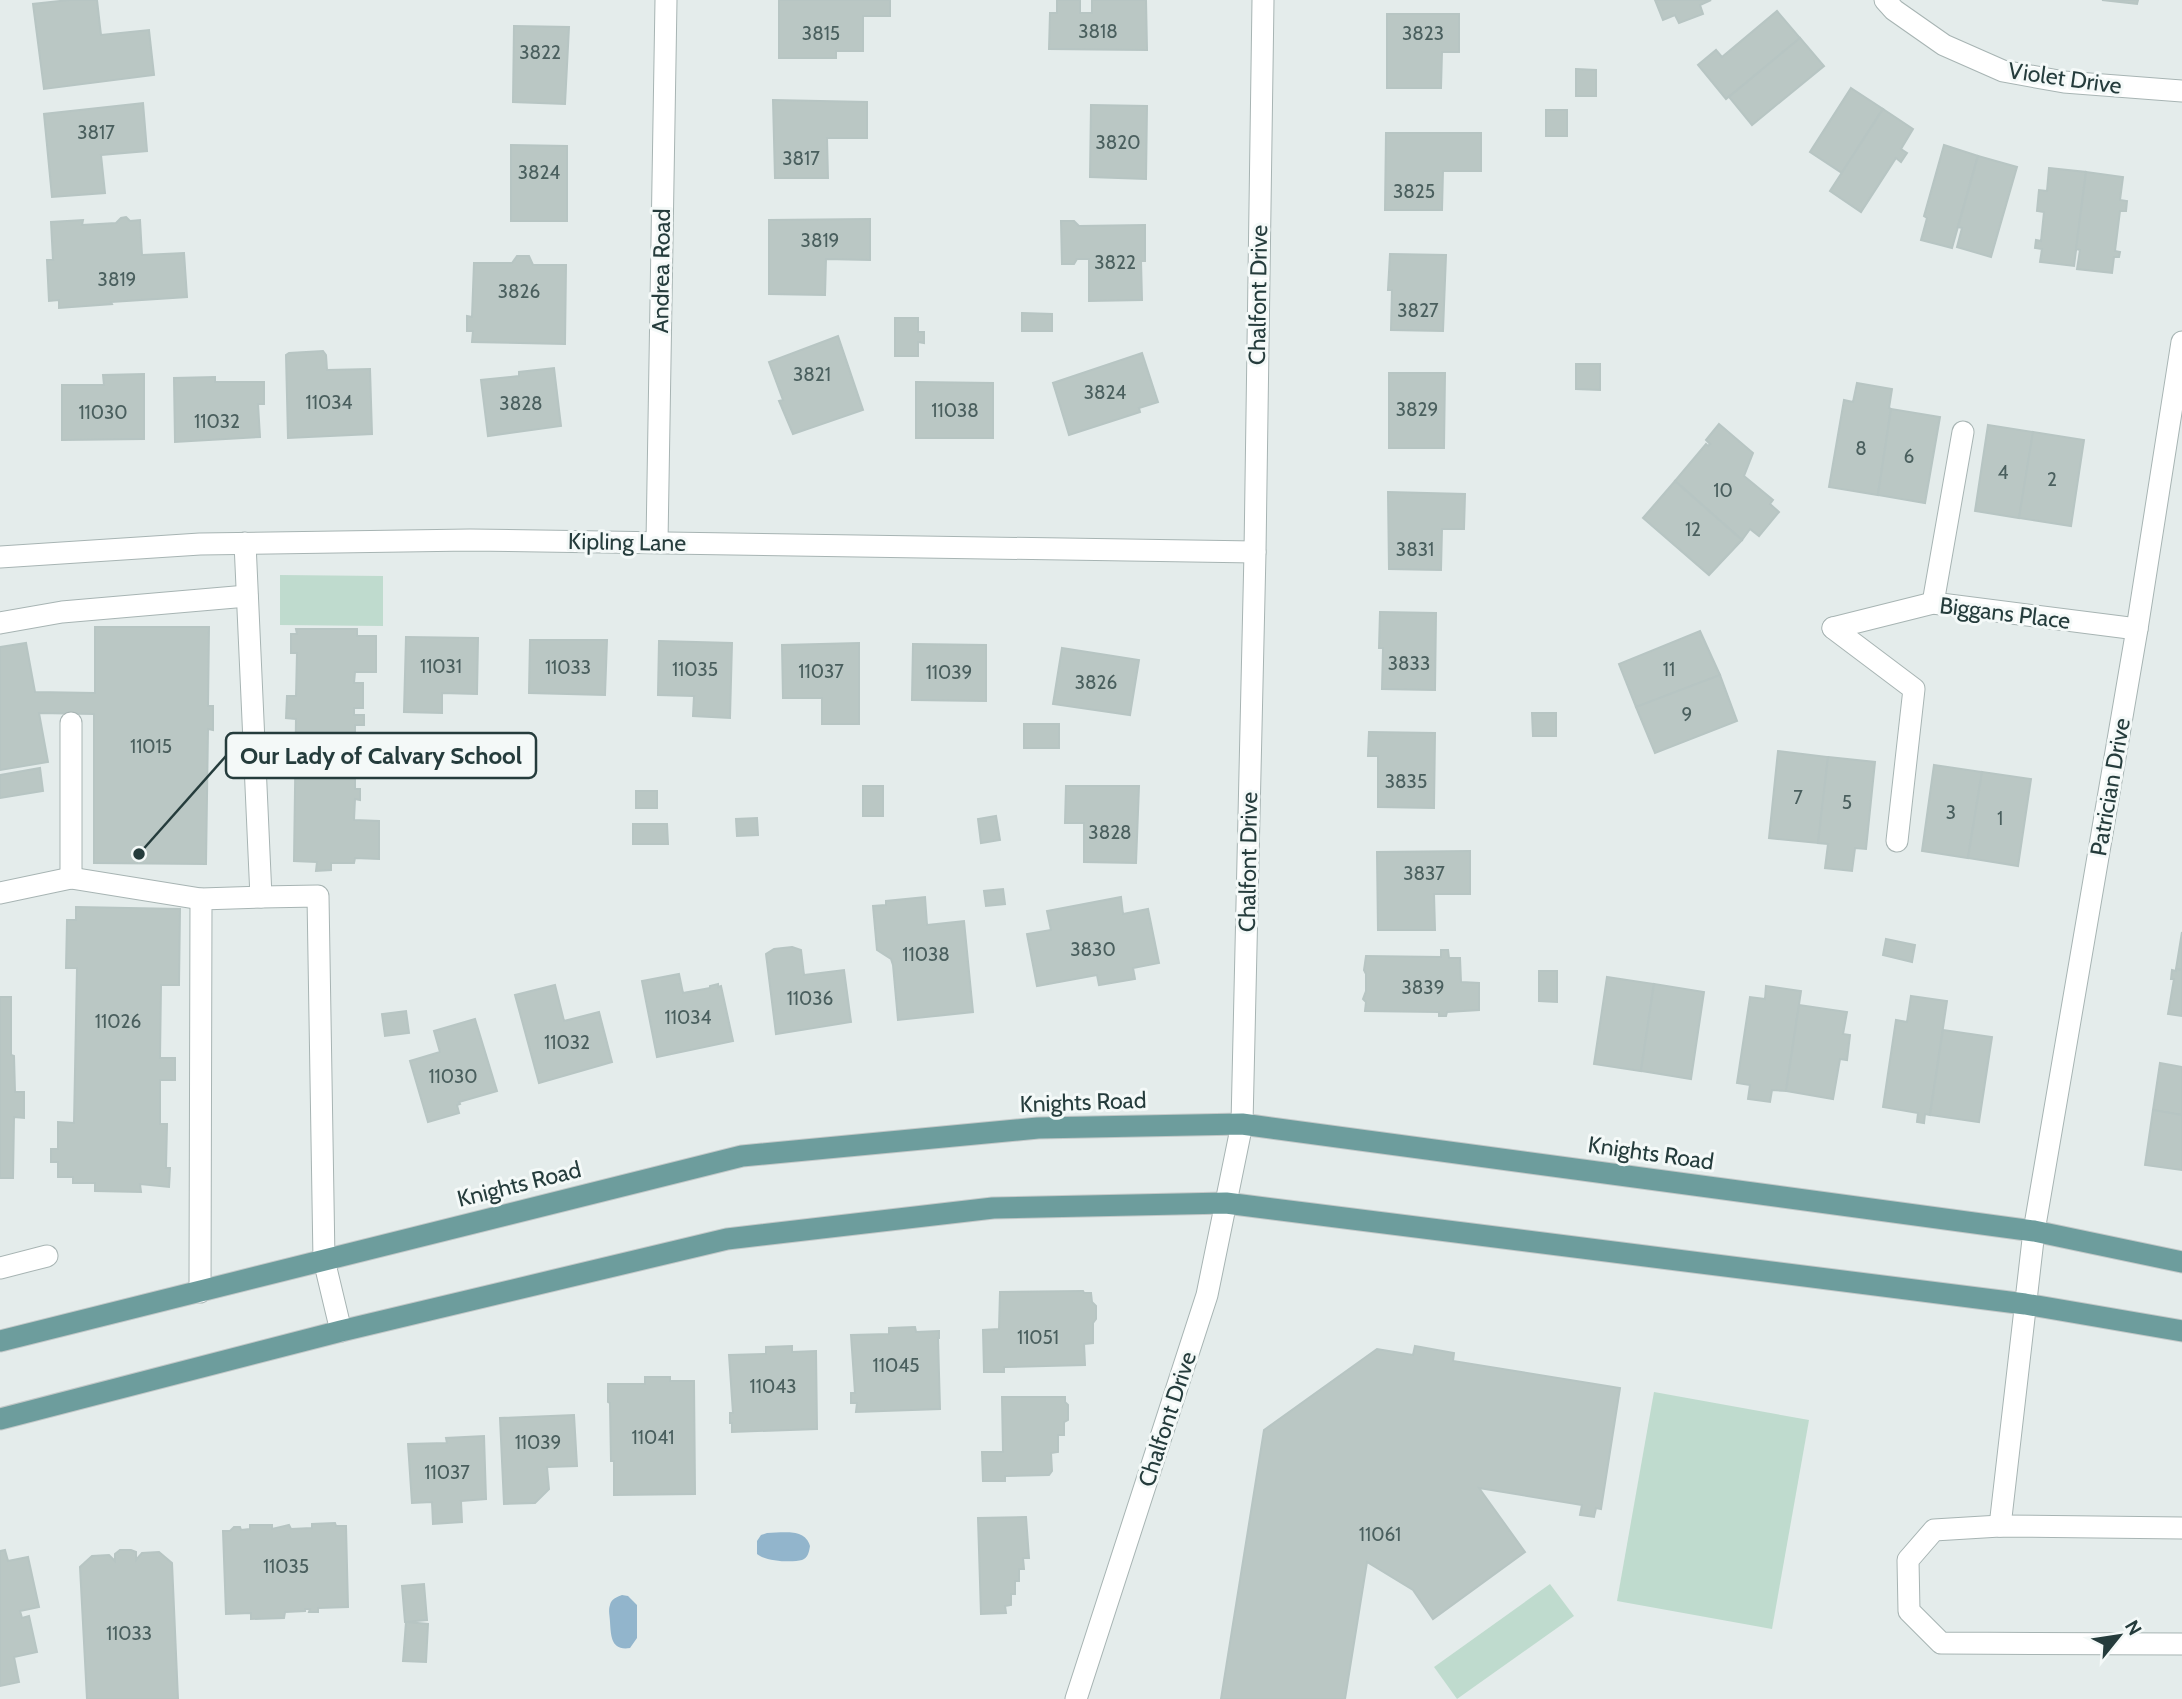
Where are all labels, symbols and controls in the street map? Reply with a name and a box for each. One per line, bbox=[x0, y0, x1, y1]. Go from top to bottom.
house number: 3818 bbox=[1078, 20, 1118, 43]
house number: 3815 bbox=[802, 22, 840, 45]
house number: 3823 bbox=[1402, 22, 1444, 45]
house number: 3822 bbox=[519, 41, 561, 64]
street label: Violet Drive bbox=[2007, 56, 2124, 100]
house number: 3817 bbox=[77, 121, 115, 144]
house number: 3820 bbox=[1095, 131, 1141, 154]
house number: 3817 bbox=[782, 147, 820, 170]
house number: 3824 bbox=[518, 161, 560, 184]
house number: 3825 bbox=[1393, 180, 1435, 203]
street label: Andrea Road bbox=[646, 208, 676, 334]
street label: Chalfont Drive bbox=[1243, 224, 1273, 365]
house number: 3819 bbox=[801, 229, 839, 252]
house number: 3822 bbox=[1094, 251, 1136, 274]
house number: 3819 bbox=[98, 268, 136, 291]
house number: 3826 bbox=[498, 280, 540, 303]
house number: 3827 bbox=[1397, 299, 1439, 322]
house number: 3821 bbox=[793, 363, 831, 386]
house number: 3824 bbox=[1084, 381, 1126, 404]
house number: 11034 bbox=[306, 391, 352, 414]
house number: 3828 bbox=[499, 392, 543, 415]
house number: 3829 bbox=[1396, 398, 1438, 421]
house number: 11038 bbox=[931, 399, 979, 422]
house number: 11030 bbox=[78, 401, 128, 424]
house number: 11032 bbox=[194, 410, 240, 433]
house number: 8 bbox=[1855, 437, 1867, 460]
house number: 6 bbox=[1904, 445, 1914, 468]
house number: 4 bbox=[1998, 461, 2009, 484]
house number: 2 bbox=[2047, 468, 2057, 491]
house number: 10 bbox=[1713, 479, 1733, 502]
house number: 12 bbox=[1685, 518, 1701, 541]
street label: Kipling Lane bbox=[568, 527, 687, 557]
house number: 3831 bbox=[1396, 538, 1434, 561]
street label: Biggans Place bbox=[1938, 591, 2072, 635]
house number: 3833 bbox=[1388, 652, 1430, 675]
house number: 11031 bbox=[420, 655, 462, 678]
house number: 11033 bbox=[545, 656, 591, 679]
house number: 11035 bbox=[672, 658, 718, 681]
house number: 11 bbox=[1663, 658, 1675, 681]
house number: 11037 bbox=[798, 660, 844, 683]
house number: 11039 bbox=[926, 661, 972, 684]
house number: 3826 bbox=[1075, 671, 1117, 694]
house number: 9 bbox=[1682, 703, 1692, 726]
street label: Patrician Drive bbox=[2084, 716, 2136, 858]
callout: Our Lady of Calvary School bbox=[226, 733, 536, 778]
house number: 11015 bbox=[130, 735, 172, 758]
text: Our Lady of Calvary School bbox=[240, 741, 522, 770]
house number: 3835 bbox=[1385, 770, 1427, 793]
house number: 7 bbox=[1793, 786, 1803, 809]
street label: Chalfont Drive bbox=[1233, 791, 1263, 932]
house number: 5 bbox=[1842, 791, 1852, 814]
house number: 3 bbox=[1946, 801, 1956, 824]
house number: 1 bbox=[1997, 807, 2003, 830]
house number: 3828 bbox=[1088, 821, 1132, 844]
house number: 3837 bbox=[1403, 862, 1445, 885]
house number: 3830 bbox=[1070, 938, 1116, 961]
house number: 11038 bbox=[902, 943, 950, 966]
house number: 3839 bbox=[1402, 976, 1444, 999]
house number: 11036 bbox=[787, 987, 833, 1010]
house number: 11034 bbox=[665, 1006, 711, 1029]
house number: 11026 bbox=[95, 1010, 141, 1033]
house number: 11032 bbox=[544, 1031, 590, 1054]
house number: 11030 bbox=[428, 1065, 478, 1088]
street label: Knights Road bbox=[1019, 1086, 1147, 1118]
street label: Knights Road bbox=[1586, 1130, 1716, 1176]
street label: Knights Road bbox=[454, 1155, 584, 1213]
house number: 11051 bbox=[1017, 1326, 1059, 1349]
street label: Chalfont Drive bbox=[1132, 1348, 1202, 1490]
house number: 11045 bbox=[873, 1354, 919, 1377]
house number: 11043 bbox=[750, 1375, 796, 1398]
house number: 11041 bbox=[632, 1426, 674, 1449]
house number: 11039 bbox=[515, 1431, 561, 1454]
house number: 11037 bbox=[424, 1461, 470, 1484]
house number: 11061 bbox=[1359, 1523, 1401, 1546]
house number: 11035 bbox=[263, 1555, 309, 1578]
north arrow bbox=[2084, 1601, 2154, 1671]
text: N bbox=[2120, 1616, 2147, 1639]
house number: 11033 bbox=[106, 1622, 152, 1645]

